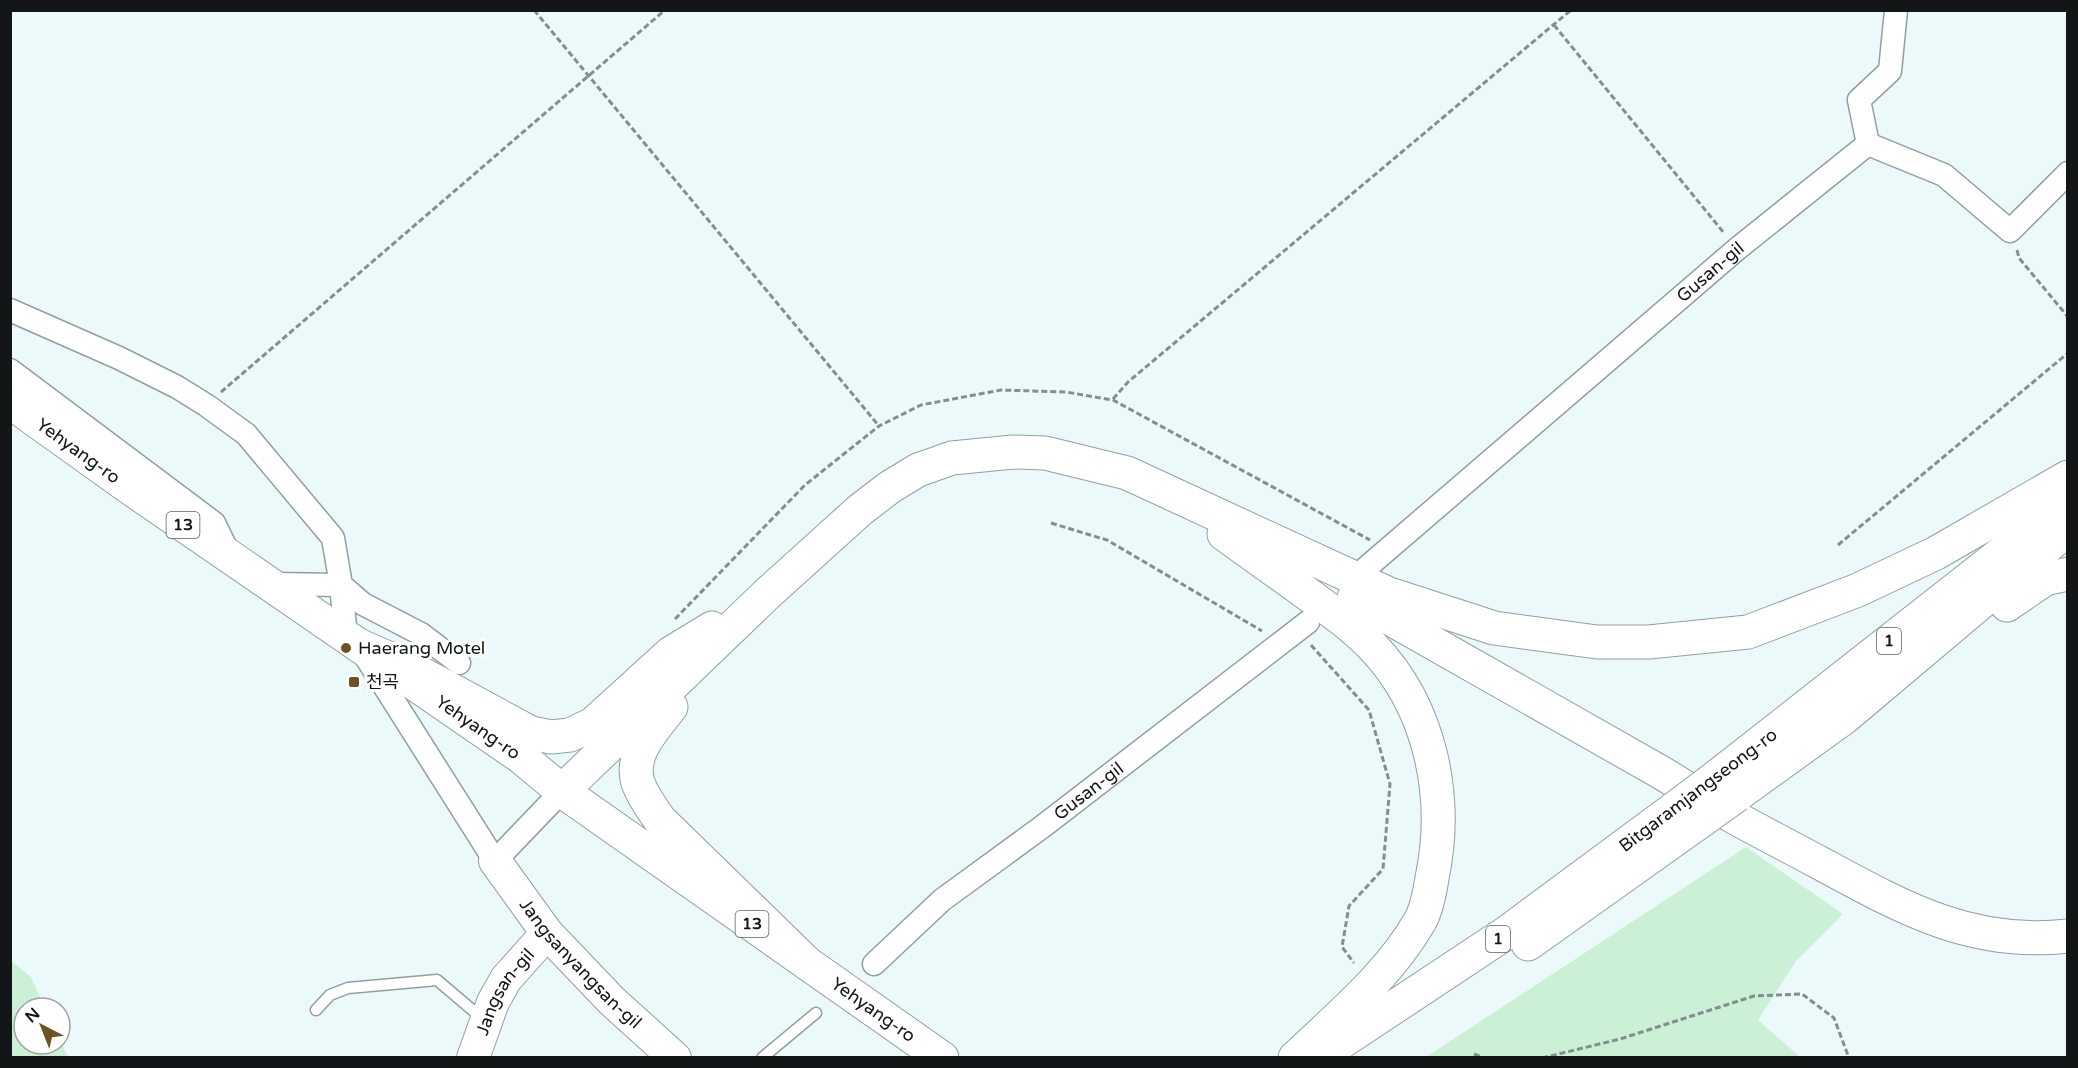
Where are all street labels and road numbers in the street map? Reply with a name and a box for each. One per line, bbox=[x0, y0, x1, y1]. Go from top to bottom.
street label: Gusan-gil bbox=[1672, 237, 1748, 307]
street label: Yehyang-ro bbox=[32, 413, 125, 488]
road number: 13 bbox=[166, 512, 200, 538]
road number: 1 bbox=[1877, 628, 1901, 654]
street label: Yehyang-ro bbox=[431, 691, 525, 764]
street label: Bitgaramjangseong-ro bbox=[1614, 723, 1782, 857]
street label: Gusan-gil bbox=[1049, 757, 1128, 825]
street label: Jangsanyangsan-gil bbox=[515, 894, 646, 1033]
road number: 13 bbox=[736, 911, 768, 937]
road number: 1 bbox=[1486, 926, 1510, 952]
street label: Jangsan-gil bbox=[471, 944, 539, 1038]
street label: Yehyang-ro bbox=[827, 973, 920, 1047]

